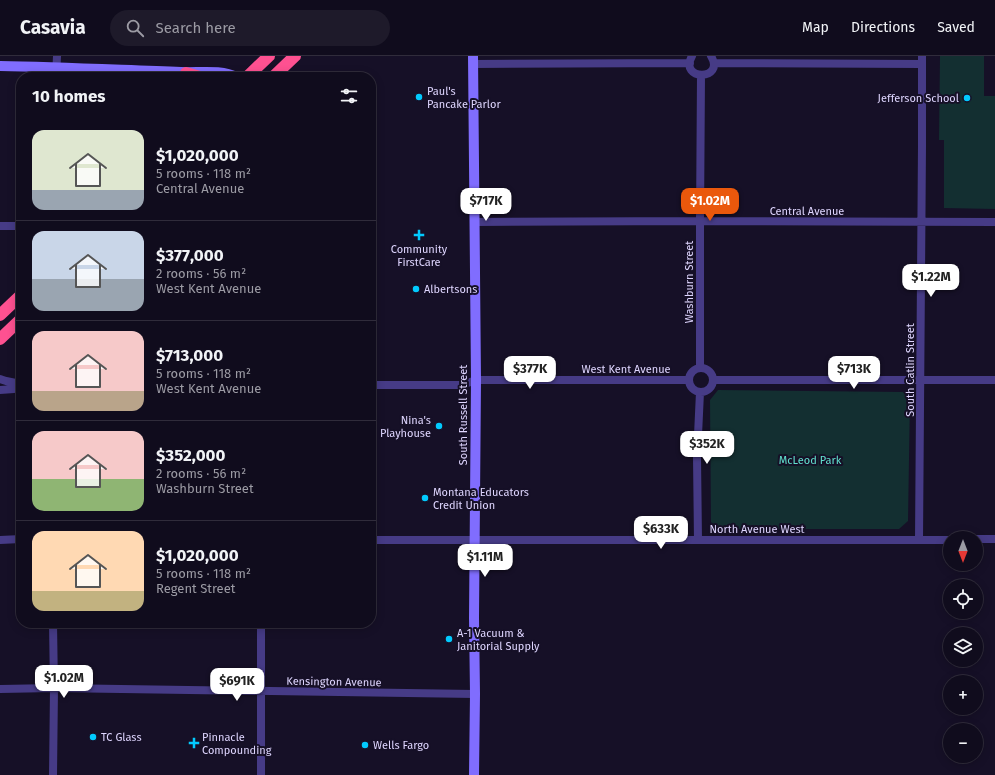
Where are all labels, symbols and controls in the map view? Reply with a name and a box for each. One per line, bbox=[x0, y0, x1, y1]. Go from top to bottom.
search box bbox=[110, 10, 390, 46]
text: Casavia bbox=[20, 16, 86, 39]
icon: search bbox=[124, 17, 146, 39]
text: Search here bbox=[156, 19, 236, 37]
text: Map bbox=[802, 19, 829, 36]
text: Directions bbox=[851, 19, 915, 36]
text: Saved bbox=[937, 19, 975, 36]
icon: filters bbox=[338, 85, 360, 107]
place label: Paul's Pancake Parlor bbox=[427, 85, 501, 111]
text: 10 homes bbox=[32, 86, 106, 107]
marker: Paul's Pancake Parlor bbox=[414, 92, 424, 102]
place label: Jefferson School bbox=[878, 92, 959, 105]
marker: Jefferson School bbox=[962, 93, 972, 103]
text: $1,020,000 bbox=[156, 145, 239, 166]
icon: home bbox=[64, 146, 112, 194]
text: 5 rooms · 118 m² bbox=[156, 166, 251, 181]
text: Central Avenue bbox=[156, 181, 244, 196]
pin: $717K bbox=[458, 188, 514, 222]
pin: $1.02M bbox=[677, 188, 743, 222]
text: $717K bbox=[469, 193, 503, 208]
text: $1.02M bbox=[690, 193, 730, 208]
street label: Central Avenue bbox=[770, 205, 844, 218]
marker: Community FirstCare bbox=[413, 229, 425, 241]
street label: Washburn Street bbox=[683, 241, 696, 323]
place label: Community FirstCare bbox=[391, 243, 448, 269]
text: $377,000 bbox=[156, 245, 224, 266]
icon: home bbox=[64, 247, 112, 295]
pin: $1.22M bbox=[898, 264, 964, 298]
text: 2 rooms · 56 m² bbox=[156, 266, 246, 281]
text: $1.22M bbox=[911, 269, 951, 284]
text: West Kent Avenue bbox=[156, 281, 261, 296]
place label: Albertsons bbox=[424, 283, 477, 296]
marker: Albertsons bbox=[411, 284, 421, 294]
street label: South Catlin Street bbox=[904, 323, 917, 417]
text: $713,000 bbox=[156, 345, 223, 366]
icon: home bbox=[64, 347, 112, 395]
pin: $377K bbox=[502, 356, 558, 390]
pin: $713K bbox=[826, 356, 882, 390]
text: $377K bbox=[513, 361, 547, 376]
text: $713K bbox=[837, 361, 871, 376]
street label: West Kent Avenue bbox=[581, 363, 671, 376]
street label: South Russell Street bbox=[457, 365, 470, 465]
text: 5 rooms · 118 m² bbox=[156, 366, 251, 381]
text: West Kent Avenue bbox=[156, 381, 261, 396]
place label: Nina's Playhouse bbox=[380, 414, 431, 440]
marker: Nina's Playhouse bbox=[434, 421, 444, 431]
pin: $352K bbox=[679, 431, 735, 465]
text: $352K bbox=[689, 436, 725, 451]
text: $352,000 bbox=[156, 445, 226, 466]
icon: home bbox=[64, 447, 112, 495]
park label: McLeod Park bbox=[779, 454, 842, 467]
text: 2 rooms · 56 m² bbox=[156, 466, 246, 481]
text: Washburn Street bbox=[156, 481, 254, 496]
place label: Montana Educators Credit Union bbox=[433, 486, 529, 512]
marker: Montana Educators Credit Union bbox=[420, 493, 430, 503]
pin: $633K bbox=[633, 516, 689, 550]
text: $633K bbox=[643, 521, 679, 536]
street label: North Avenue West bbox=[709, 523, 805, 536]
north arrow bbox=[943, 531, 983, 571]
map controls bbox=[943, 531, 983, 763]
pin: $1.11M bbox=[452, 544, 518, 578]
text: $1,020,000 bbox=[156, 545, 239, 566]
icon: home bbox=[64, 547, 112, 595]
text: $1.11M bbox=[467, 549, 503, 564]
text: 5 rooms · 118 m² bbox=[156, 566, 251, 581]
button: locate bbox=[943, 579, 983, 619]
text: Regent Street bbox=[156, 581, 235, 596]
place label: A-1 Vacuum & Janitorial Supply bbox=[457, 627, 540, 653]
button: layers bbox=[943, 627, 983, 667]
marker: A-1 Vacuum & Janitorial Supply bbox=[444, 634, 454, 644]
pin: $1.02M bbox=[31, 665, 97, 699]
pin: $691K bbox=[209, 668, 265, 702]
text: $1.02M bbox=[44, 670, 84, 685]
text: $691K bbox=[219, 673, 255, 688]
street label: Kensington Avenue bbox=[286, 675, 382, 689]
button: + bbox=[943, 675, 983, 715]
button: − bbox=[943, 723, 983, 763]
place label: TC Glass bbox=[101, 731, 142, 744]
place label: Pinnacle Compounding bbox=[202, 731, 272, 757]
marker: TC Glass bbox=[88, 732, 98, 742]
marker: Pinnacle Compounding bbox=[189, 738, 199, 748]
place label: Wells Fargo bbox=[373, 739, 429, 752]
marker: Wells Fargo bbox=[360, 740, 370, 750]

